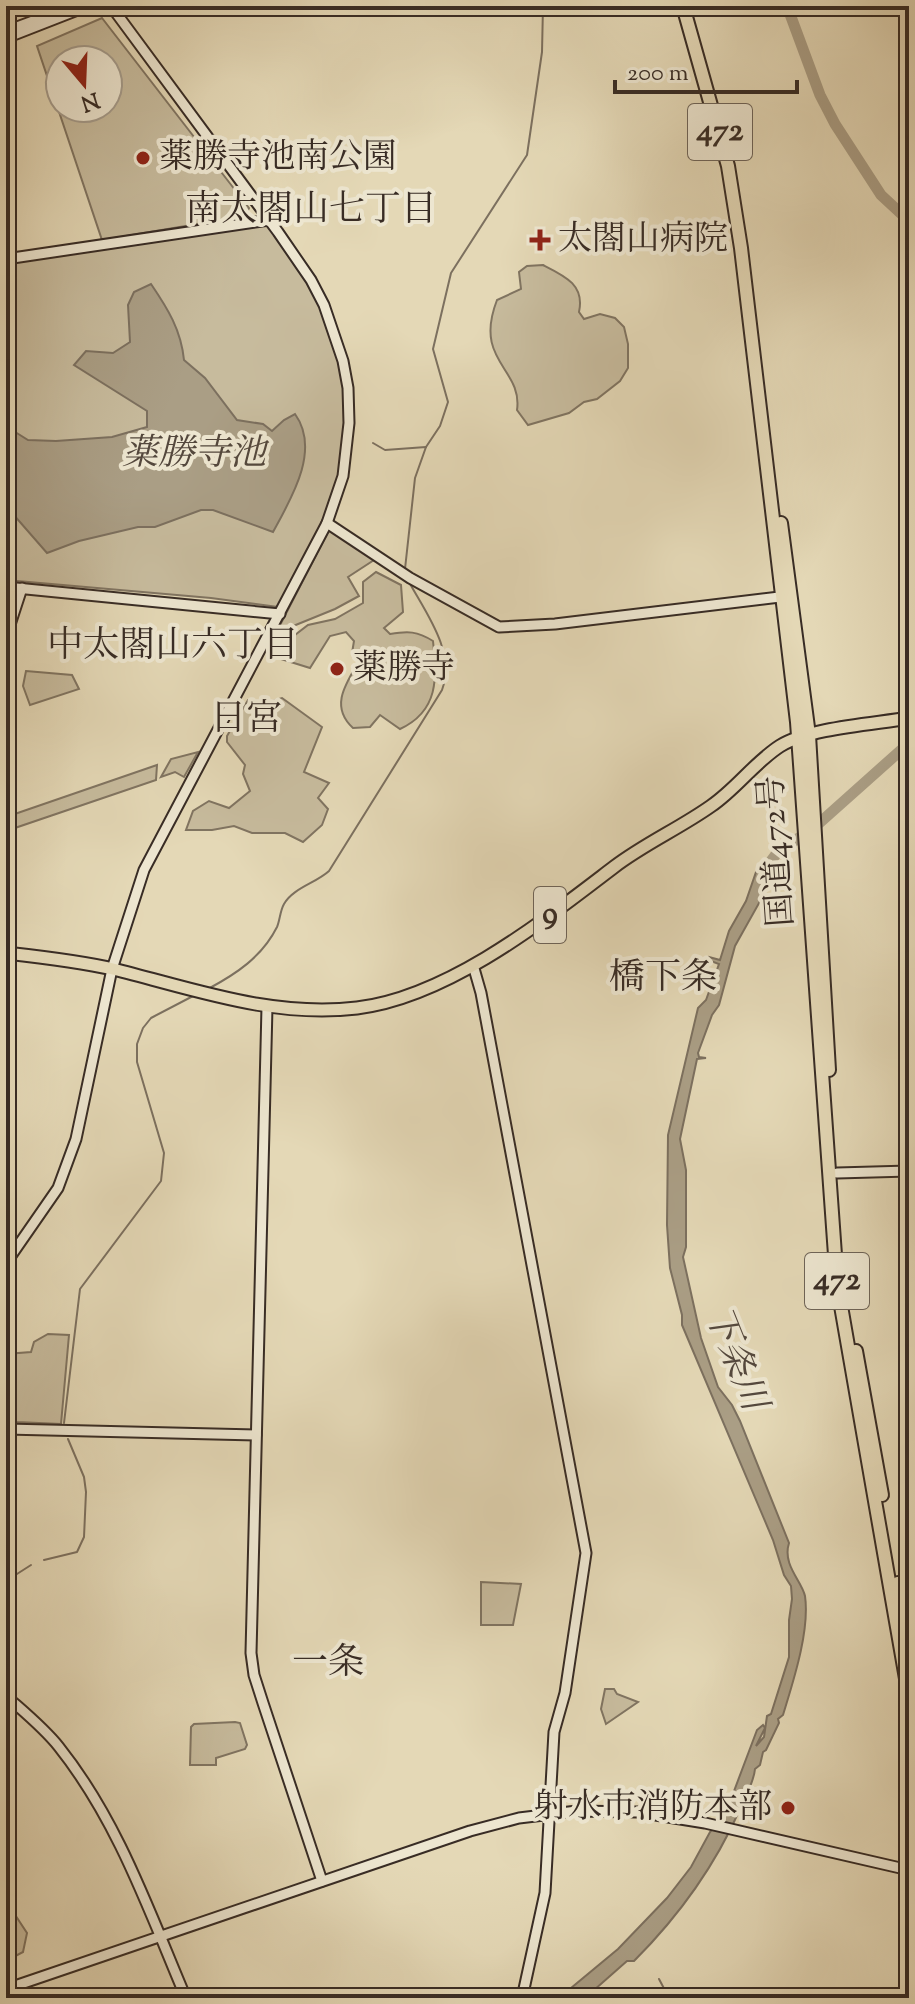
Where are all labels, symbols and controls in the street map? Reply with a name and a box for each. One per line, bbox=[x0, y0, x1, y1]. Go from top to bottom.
north arrow bbox=[44, 44, 124, 124]
scale bar bbox=[615, 44, 797, 94]
text: 200 m bbox=[627, 57, 689, 91]
text: N bbox=[76, 82, 103, 118]
road number: 472 bbox=[688, 104, 752, 160]
place label: 薬勝寺池南公園 bbox=[159, 134, 397, 183]
marker: 薬勝寺池南公園 bbox=[134, 149, 152, 167]
district label: 南太閤山七丁目 bbox=[185, 185, 437, 237]
place label: 太閤山病院 bbox=[558, 216, 728, 265]
marker: 太閤山病院 bbox=[529, 229, 551, 251]
water label: 薬勝寺池 bbox=[122, 429, 270, 481]
district label: 中太閤山六丁目 bbox=[47, 621, 299, 673]
place label: 薬勝寺 bbox=[353, 645, 455, 694]
marker: 薬勝寺 bbox=[328, 660, 346, 678]
district label: 日宮 bbox=[210, 694, 282, 746]
street label: 国道472号 bbox=[748, 774, 808, 928]
road number: 9 bbox=[534, 887, 566, 943]
district label: 橋下条 bbox=[609, 953, 717, 1005]
road number: 472 bbox=[805, 1253, 869, 1309]
water label: 下条川 bbox=[690, 1299, 780, 1423]
district label: 一条 bbox=[292, 1638, 364, 1690]
place label: 射水市消防本部 bbox=[534, 1784, 772, 1833]
marker: 射水市消防本部 bbox=[779, 1799, 797, 1817]

